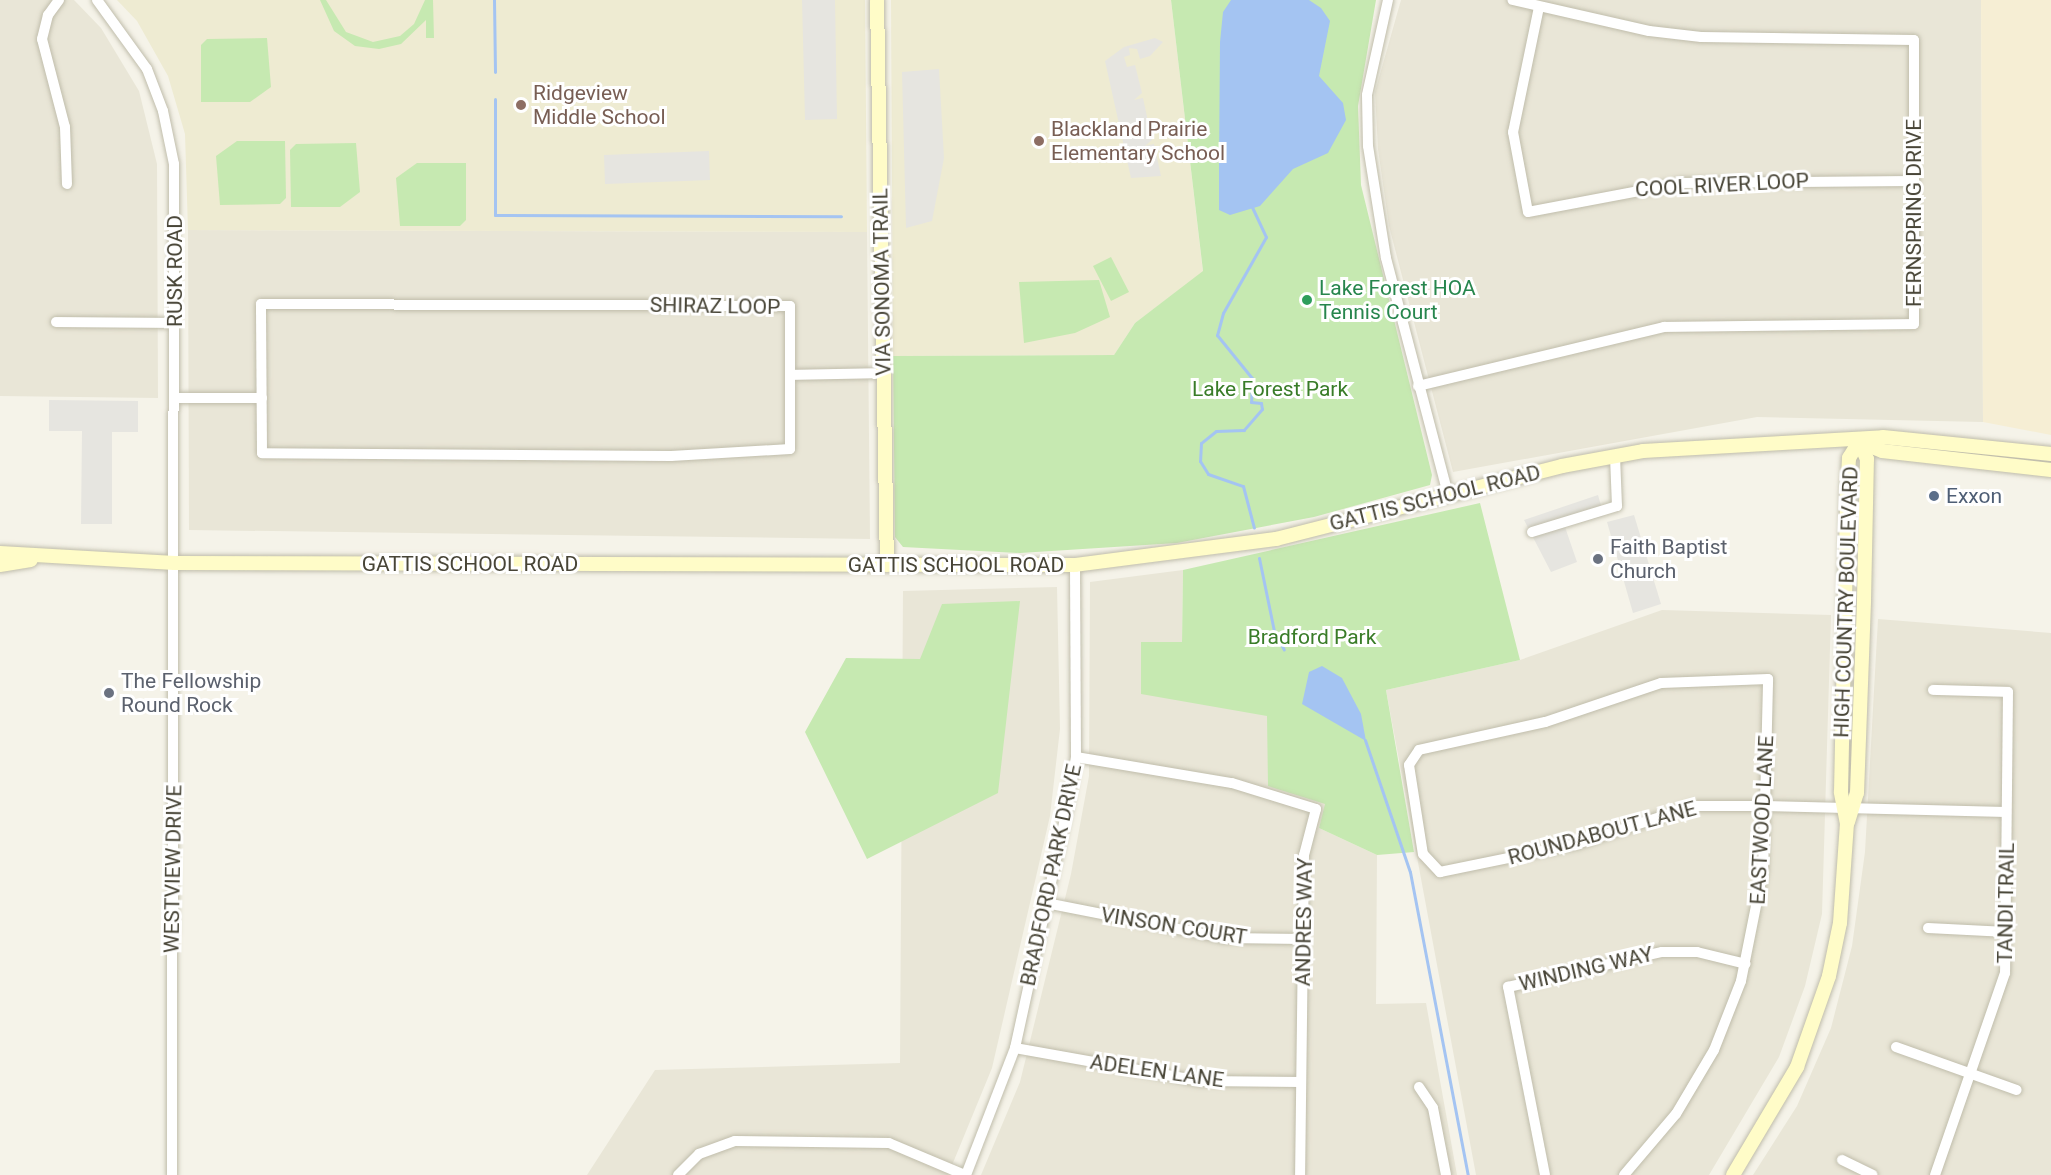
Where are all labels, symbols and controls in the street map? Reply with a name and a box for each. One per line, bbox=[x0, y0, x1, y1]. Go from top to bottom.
place label: Ridgeview Middle School bbox=[533, 80, 666, 130]
marker: Ridgeview Middle School bbox=[514, 98, 528, 112]
place label: Blackland Prairie Elementary School bbox=[1051, 116, 1225, 166]
street label: FERNSPRING DRIVE bbox=[1901, 119, 1927, 307]
marker: Blackland Prairie Elementary School bbox=[1032, 134, 1046, 148]
street label: COOL RIVER LOOP bbox=[1634, 168, 1810, 202]
street label: VIA SONOMA TRAIL bbox=[868, 188, 896, 376]
street label: RUSK ROAD bbox=[162, 215, 188, 327]
place label: Lake Forest HOA Tennis Court bbox=[1319, 275, 1476, 325]
street label: SHIRAZ LOOP bbox=[650, 292, 780, 320]
marker: Lake Forest HOA Tennis Court bbox=[1300, 293, 1314, 307]
park label: Lake Forest Park bbox=[1192, 376, 1348, 402]
street label: GATTIS SCHOOL ROAD bbox=[1327, 460, 1543, 536]
street label: HIGH COUNTRY BOULEVARD bbox=[1829, 466, 1863, 738]
place label: Exxon bbox=[1946, 483, 2002, 509]
marker: Exxon bbox=[1927, 489, 1941, 503]
place label: Faith Baptist Church bbox=[1610, 534, 1727, 584]
street label: GATTIS SCHOOL ROAD bbox=[362, 551, 578, 577]
street label: GATTIS SCHOOL ROAD bbox=[848, 552, 1064, 578]
marker: Faith Baptist Church bbox=[1591, 552, 1605, 566]
park label: Bradford Park bbox=[1248, 624, 1376, 650]
place label: The Fellowship Round Rock bbox=[121, 668, 261, 718]
marker: The Fellowship Round Rock bbox=[102, 686, 116, 700]
street label: EASTWOOD LANE bbox=[1745, 735, 1779, 905]
street label: BRADFORD PARK DRIVE bbox=[1015, 762, 1087, 988]
street label: WESTVIEW DRIVE bbox=[159, 785, 187, 953]
street label: ROUNDABOUT LANE bbox=[1505, 796, 1699, 870]
street label: TANDI TRAIL bbox=[1992, 842, 2020, 964]
street label: ANDRES WAY bbox=[1290, 858, 1318, 986]
street label: VINSON COURT bbox=[1099, 902, 1249, 950]
street label: WINDING WAY bbox=[1516, 941, 1656, 997]
street label: ADELEN LANE bbox=[1088, 1049, 1226, 1093]

